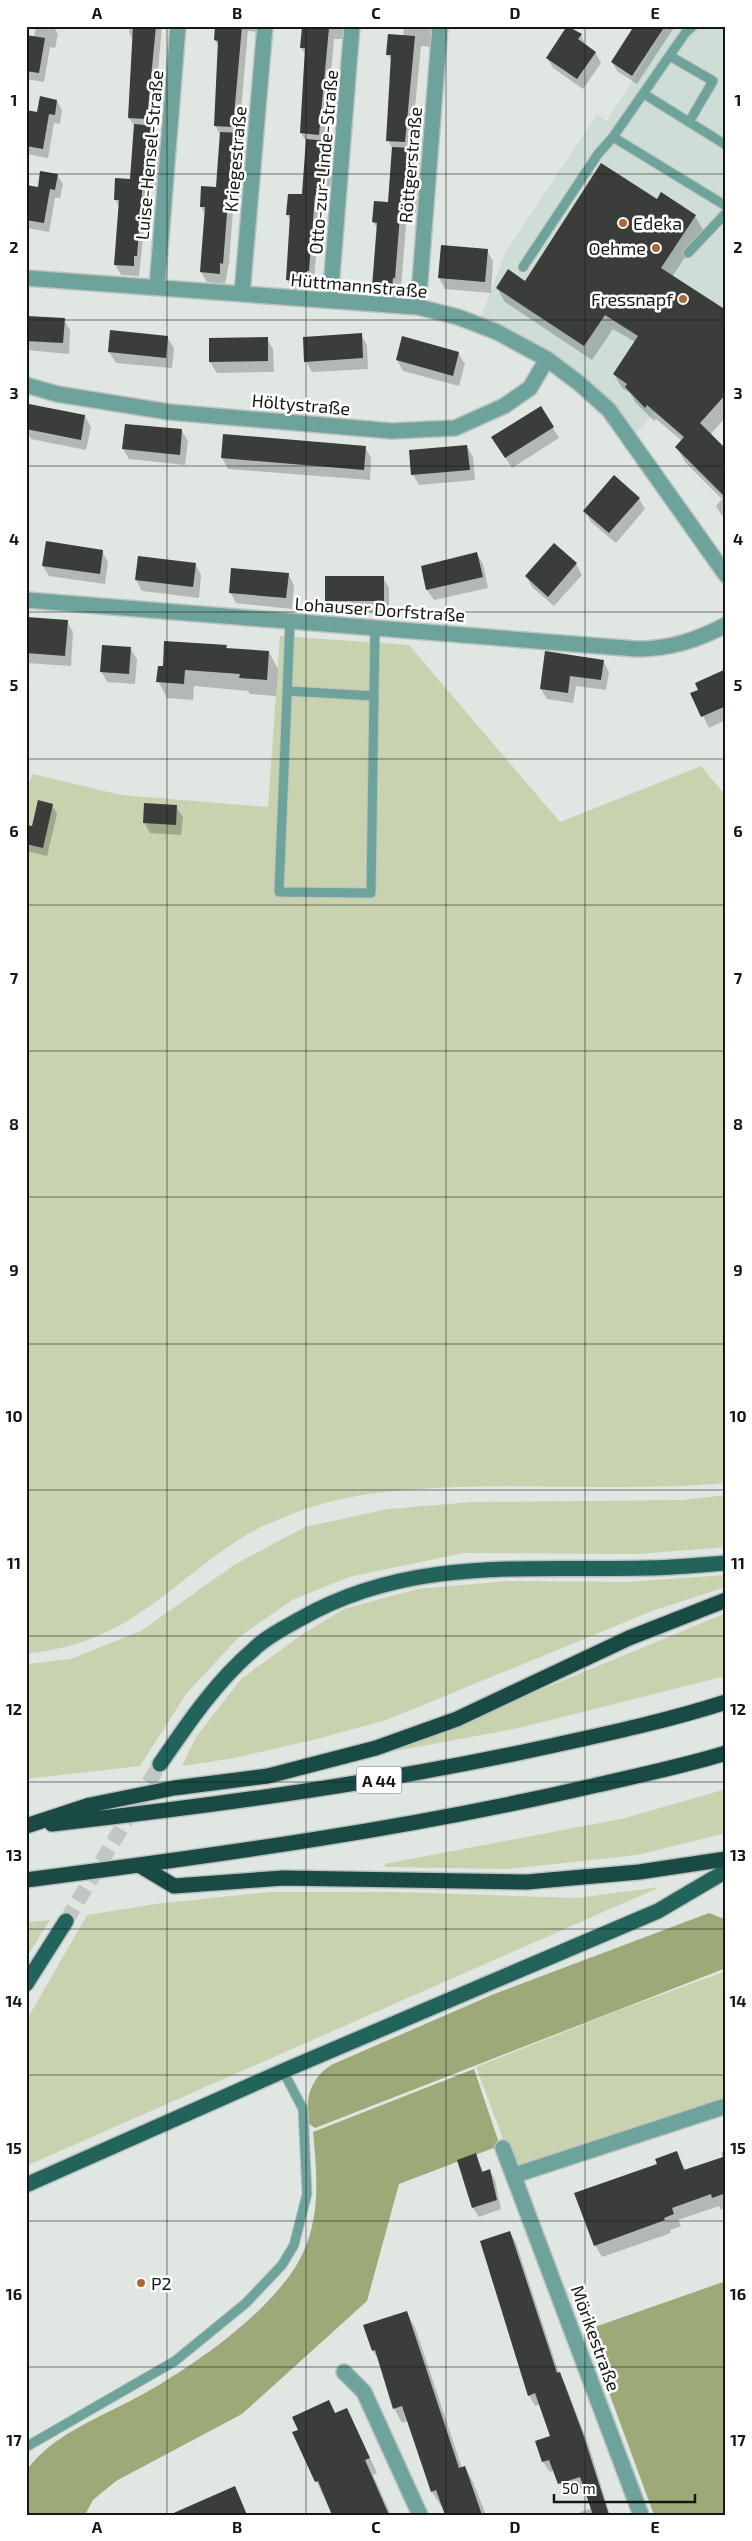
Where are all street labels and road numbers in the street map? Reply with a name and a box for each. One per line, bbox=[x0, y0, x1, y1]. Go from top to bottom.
street label: Luise-Hensel-Straße bbox=[131, 69, 167, 241]
street label: Otto-zur-Linde-Straße bbox=[304, 69, 342, 255]
street label: Kriegestraße bbox=[219, 105, 251, 213]
street label: Röttgerstraße bbox=[394, 106, 426, 224]
street label: Hüttmannstraße bbox=[290, 268, 428, 302]
street label: Höltystraße bbox=[251, 389, 351, 419]
street label: Lohauser Dorfstraße bbox=[294, 592, 466, 626]
road number: A 44 bbox=[356, 1766, 402, 1794]
street label: Mörikestraße bbox=[567, 2282, 625, 2394]

